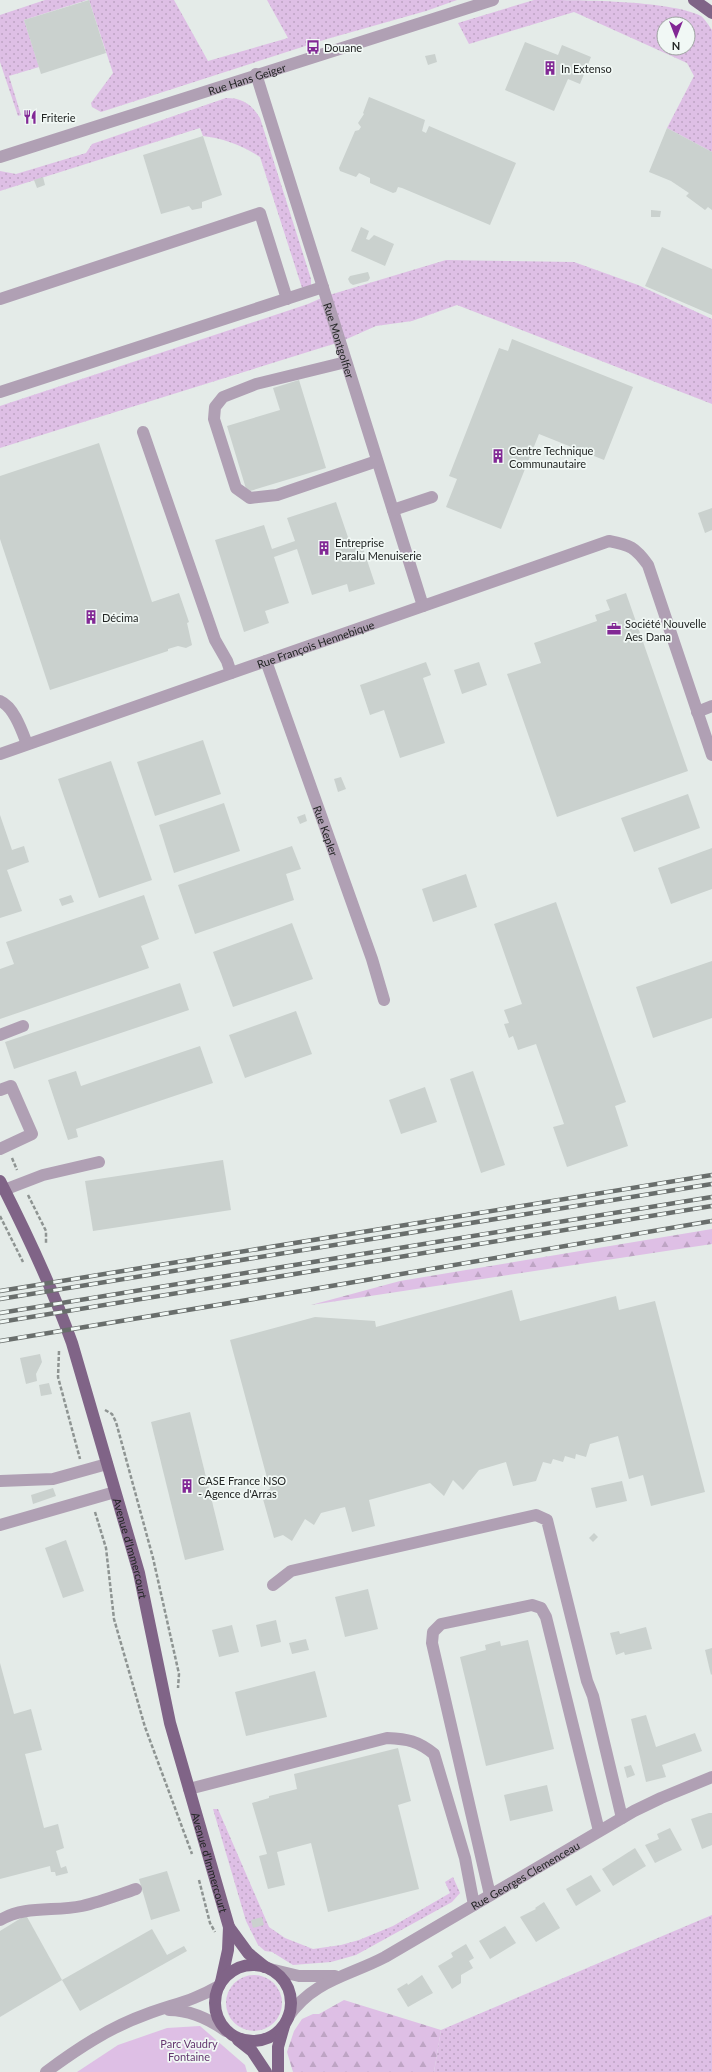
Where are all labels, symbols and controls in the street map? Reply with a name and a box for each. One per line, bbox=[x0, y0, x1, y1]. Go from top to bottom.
north arrow bbox=[656, 16, 696, 56]
bus stop icon: Douane bbox=[305, 39, 321, 55]
text: N bbox=[672, 40, 680, 53]
place label: Douane bbox=[324, 41, 362, 54]
street label: Rue Hans Geiger bbox=[206, 60, 287, 97]
building icon: In Extenso bbox=[542, 60, 558, 76]
place label: In Extenso bbox=[561, 62, 612, 75]
restaurant icon: Friterie bbox=[22, 109, 38, 125]
place label: Friterie bbox=[41, 111, 76, 124]
street label: Rue Montgolfier bbox=[322, 301, 358, 380]
place label: Centre Technique Communautaire bbox=[509, 444, 594, 470]
building icon: Centre Technique Communautaire bbox=[490, 448, 506, 464]
place label: Entreprise Paralu Menuiserie bbox=[335, 536, 422, 562]
building icon: Entreprise Paralu Menuiserie bbox=[316, 540, 332, 556]
building icon: Décima bbox=[83, 609, 99, 625]
place label: Décima bbox=[102, 611, 139, 624]
street label: Rue François Hennebique bbox=[255, 617, 376, 670]
place label: Société Nouvelle Aes Dana bbox=[625, 617, 706, 643]
office icon: Société Nouvelle Aes Dana bbox=[606, 621, 622, 637]
street label: Rue Kepler bbox=[311, 804, 341, 858]
place label: CASE France NSO - Agence d'Arras bbox=[198, 1474, 286, 1500]
building icon: CASE France NSO - Agence d'Arras bbox=[179, 1478, 195, 1494]
street label: Avenue d'Immercourt bbox=[111, 1496, 151, 1600]
street label: Avenue d'Immercourt bbox=[190, 1810, 231, 1914]
street label: Rue Georges Clemenceau bbox=[468, 1838, 582, 1912]
park label: Parc Vaudry Fontaine bbox=[160, 2037, 218, 2063]

